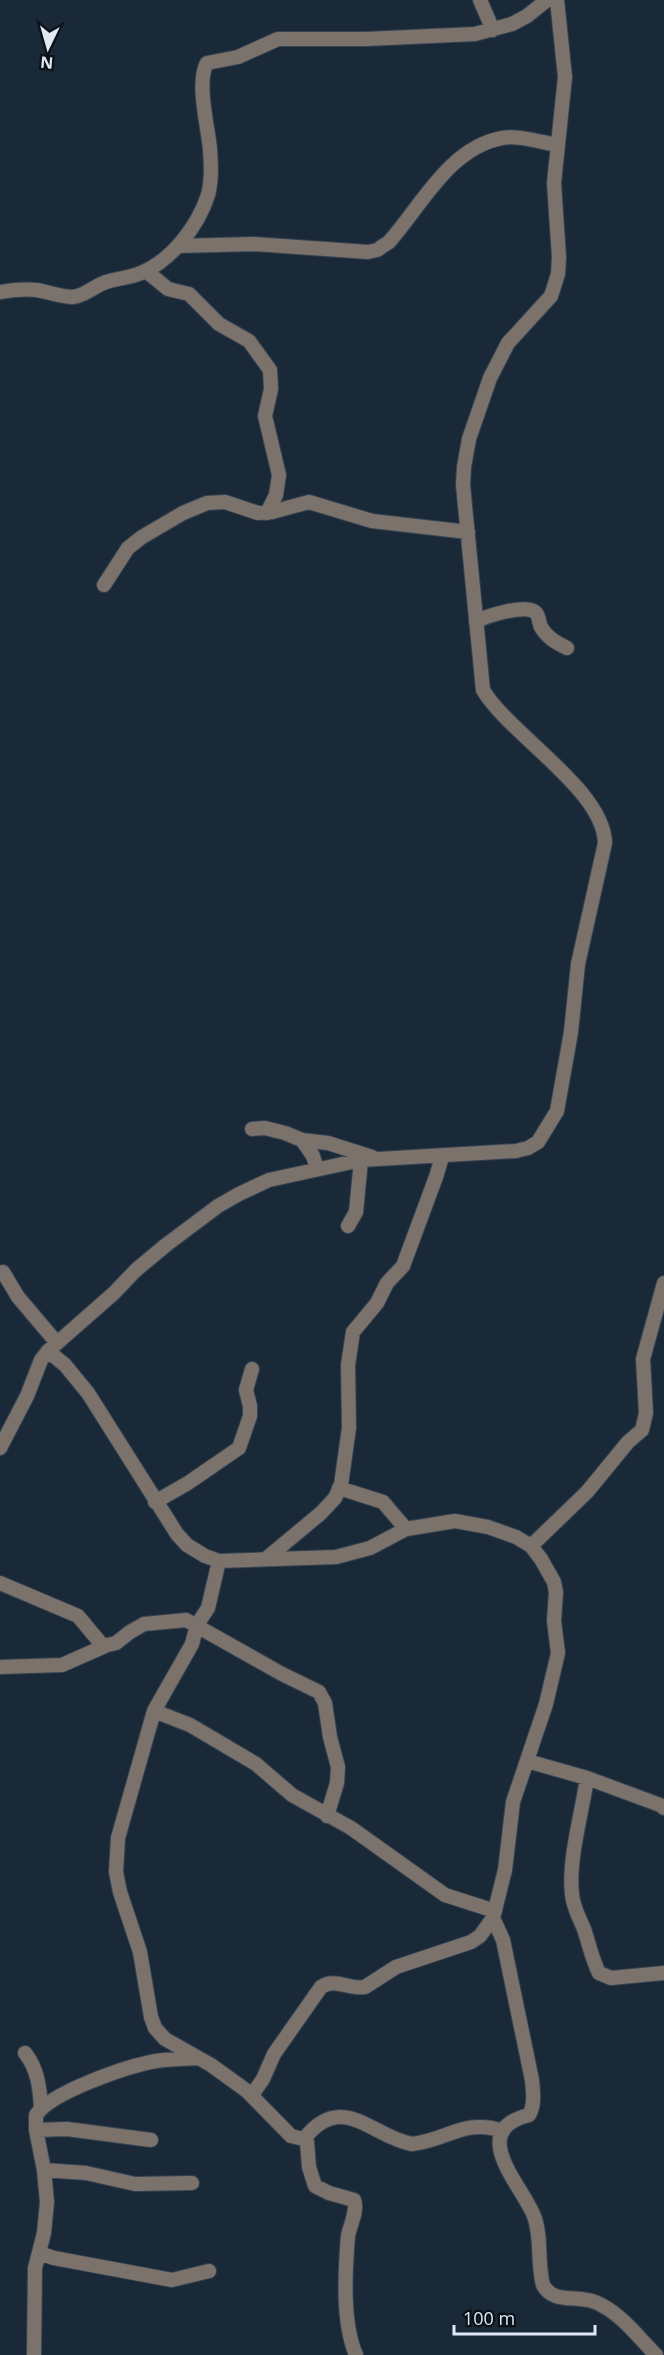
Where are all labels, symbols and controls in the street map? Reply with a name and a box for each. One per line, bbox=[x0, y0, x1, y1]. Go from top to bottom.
north arrow bbox=[18, 18, 78, 78]
text: N bbox=[39, 51, 54, 74]
scale bar bbox=[454, 2298, 595, 2336]
text: 100 m bbox=[463, 2306, 515, 2330]

